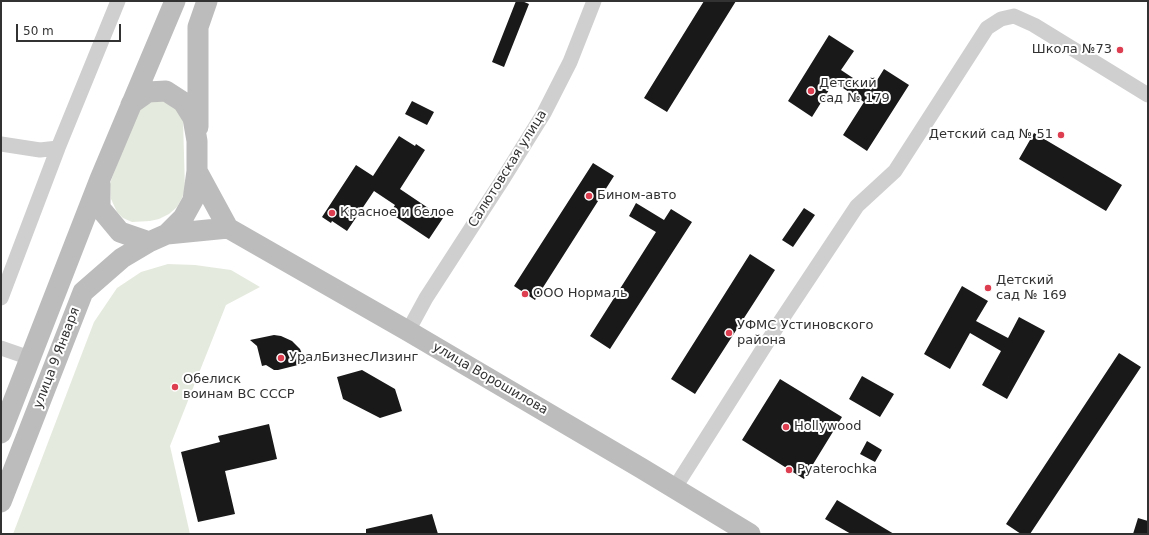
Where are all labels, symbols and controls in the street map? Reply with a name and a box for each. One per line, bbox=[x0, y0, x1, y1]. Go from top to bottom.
scale bar bbox=[18, 16, 123, 42]
text: 50 m bbox=[23, 24, 54, 38]
place label: Школа №73 bbox=[1032, 42, 1112, 58]
marker: Школа №73 bbox=[1115, 45, 1125, 55]
place label: Детский сад № 179 bbox=[819, 76, 890, 107]
marker: Детский сад № 179 bbox=[806, 86, 816, 96]
street label: Салютовская улица bbox=[465, 107, 551, 231]
place label: Детский сад № 51 bbox=[929, 127, 1053, 143]
marker: Детский сад № 51 bbox=[1056, 130, 1066, 140]
place label: Бином-авто bbox=[597, 188, 676, 204]
marker: Бином-авто bbox=[584, 191, 594, 201]
place label: Красное и белое bbox=[340, 205, 454, 221]
marker: Красное и белое bbox=[327, 208, 337, 218]
place label: Детский сад № 169 bbox=[996, 273, 1067, 304]
marker: Детский сад № 169 bbox=[983, 283, 993, 293]
place label: ООО Нормаль bbox=[533, 286, 628, 302]
marker: ООО Нормаль bbox=[520, 289, 530, 299]
street label: улица 9 Января bbox=[31, 305, 83, 411]
place label: УФМС Устиновского района bbox=[737, 318, 873, 349]
marker: УФМС Устиновского района bbox=[724, 328, 734, 338]
street label: улица Ворошилова bbox=[430, 340, 550, 418]
place label: УралБизнесЛизинг bbox=[289, 350, 418, 366]
marker: УралБизнесЛизинг bbox=[276, 353, 286, 363]
place label: Обелиск воинам ВС СССР bbox=[183, 372, 295, 403]
marker: Обелиск воинам ВС СССР bbox=[170, 382, 180, 392]
place label: Hollywood bbox=[794, 419, 861, 435]
marker: Hollywood bbox=[781, 422, 791, 432]
place label: Pyaterochka bbox=[797, 462, 877, 478]
marker: Pyaterochka bbox=[784, 465, 794, 475]

